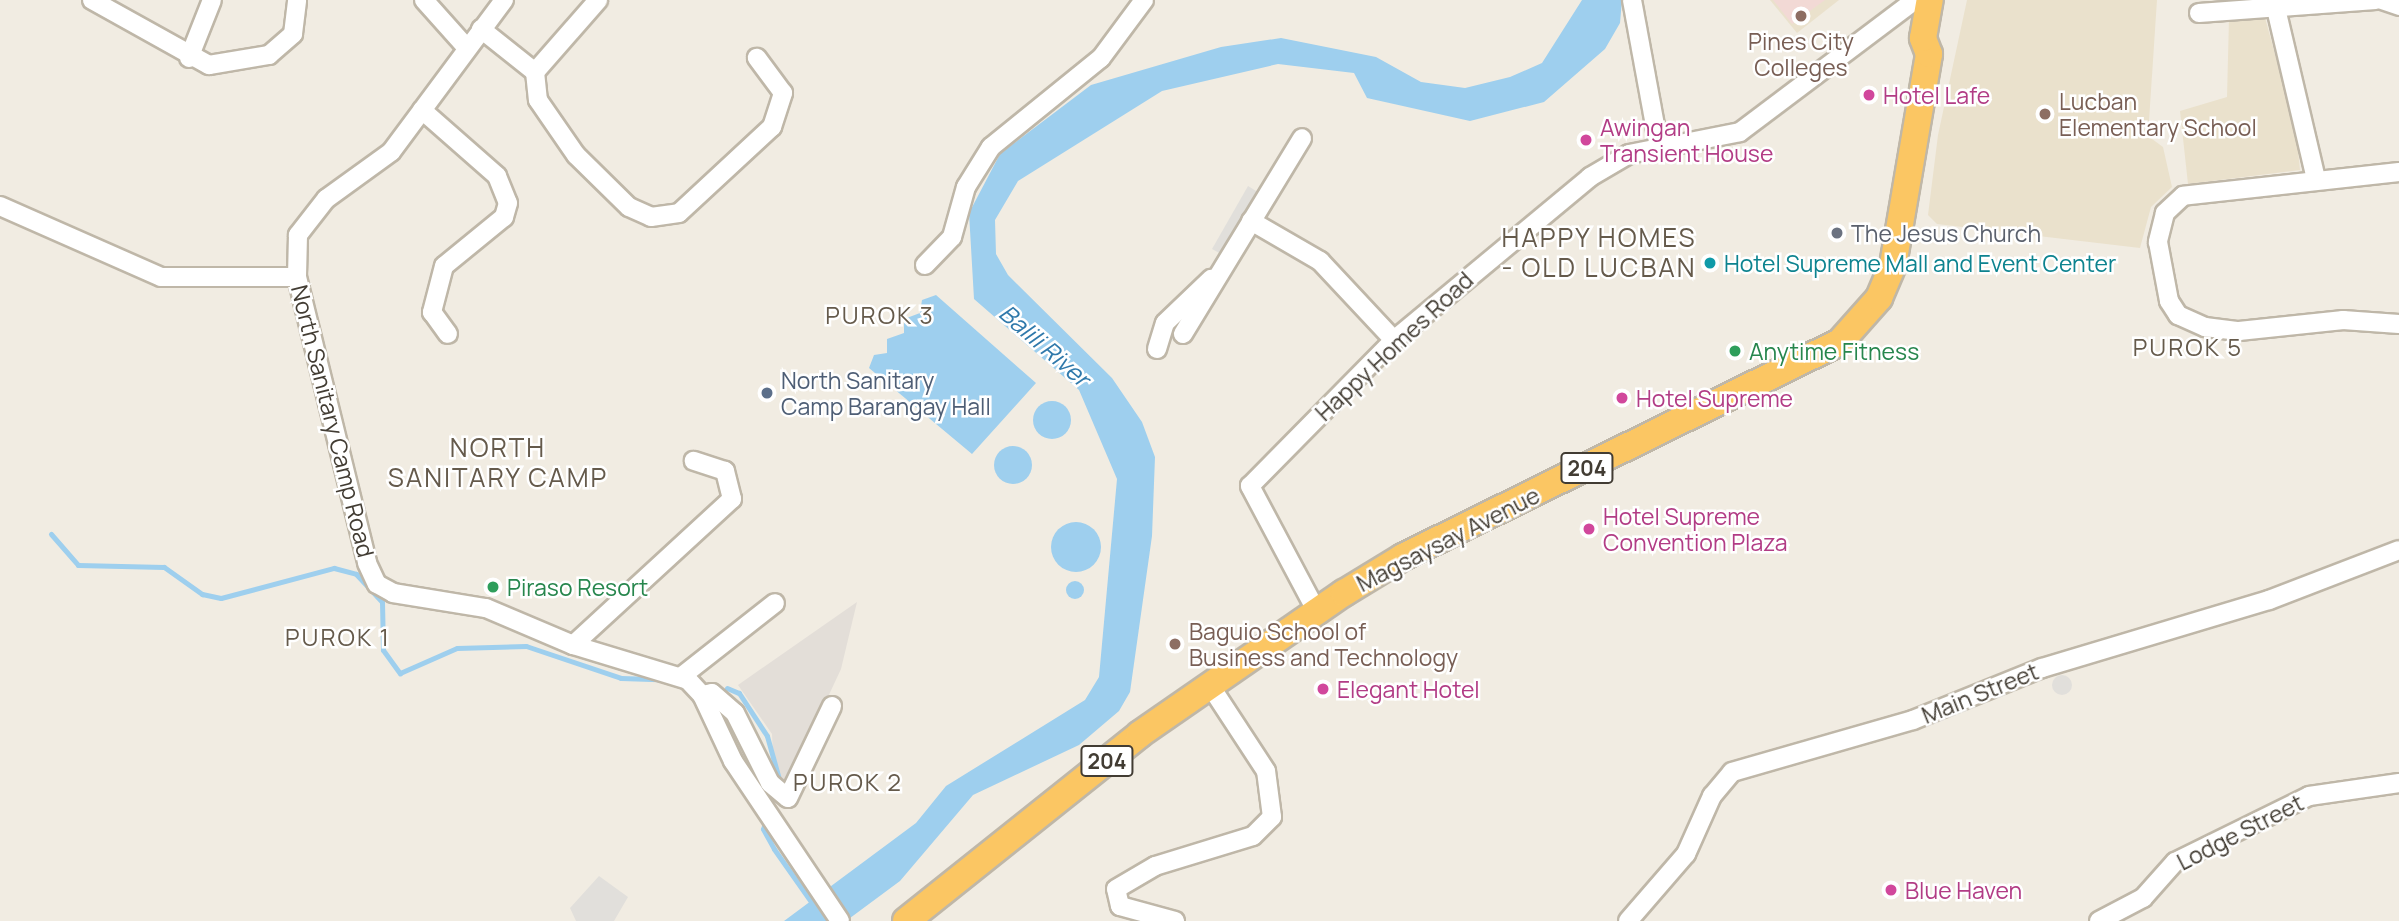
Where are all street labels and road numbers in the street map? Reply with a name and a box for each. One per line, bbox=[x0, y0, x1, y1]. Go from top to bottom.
street label: Happy Homes Road bbox=[1309, 266, 1479, 426]
street label: North Sanitary Camp Road bbox=[286, 282, 380, 560]
road number: 204 bbox=[1559, 450, 1615, 486]
street label: Magsaysay Avenue bbox=[1352, 481, 1544, 597]
street label: Main Street bbox=[1918, 657, 2042, 729]
road number: 204 bbox=[1079, 744, 1135, 778]
street label: Lodge Street bbox=[2172, 788, 2308, 876]

